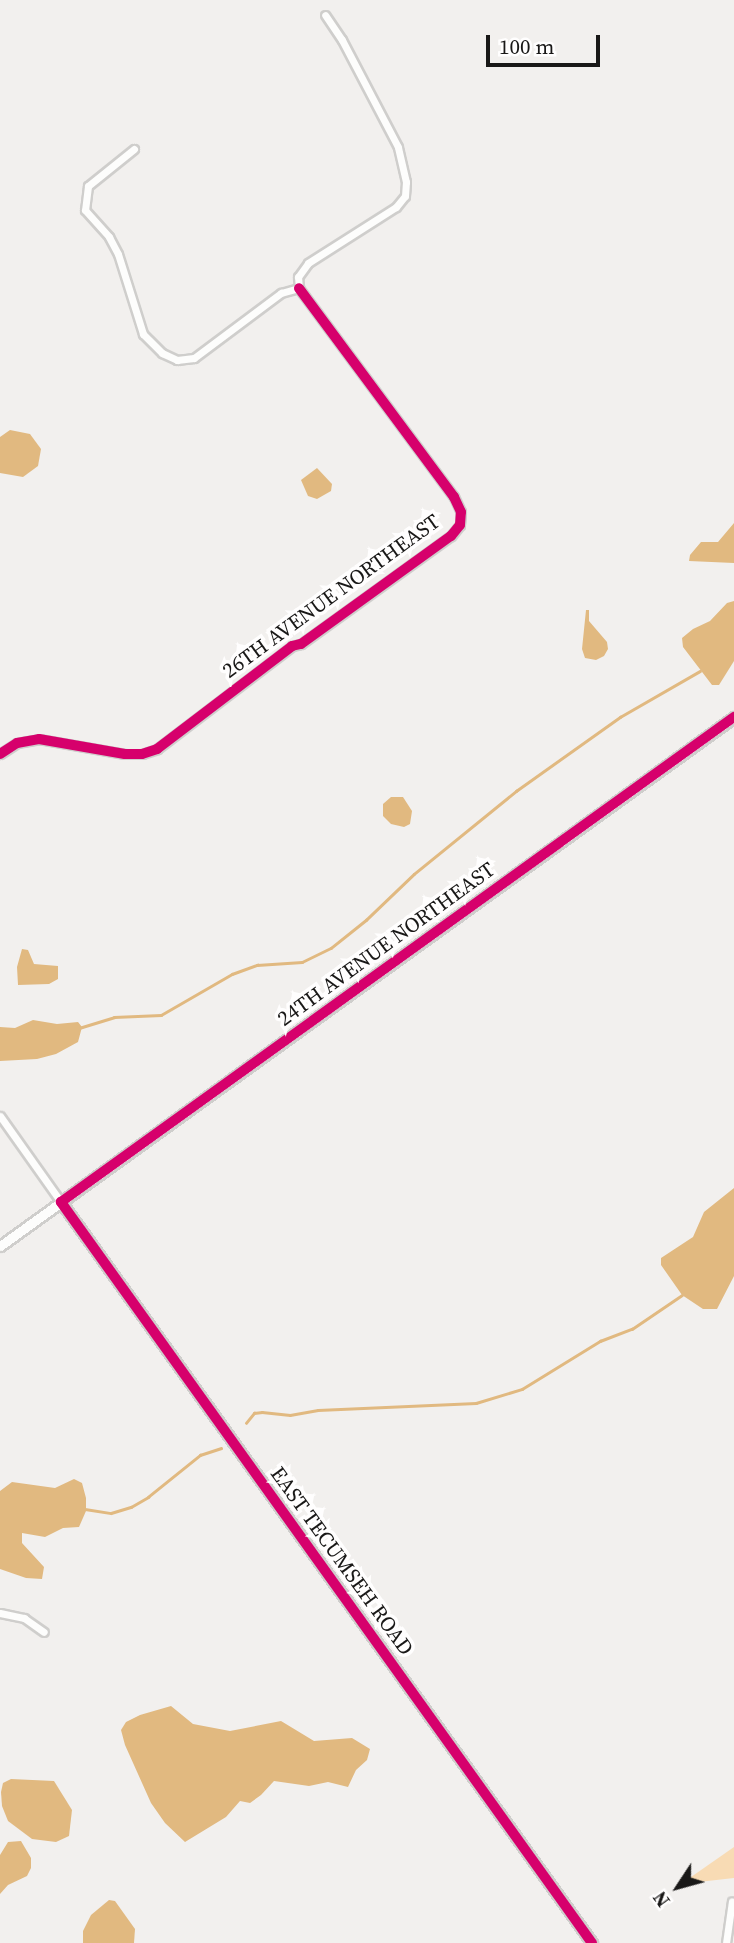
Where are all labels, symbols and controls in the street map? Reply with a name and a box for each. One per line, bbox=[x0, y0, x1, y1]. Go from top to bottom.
scale bar bbox=[489, 21, 603, 65]
text: 100 m bbox=[499, 32, 554, 61]
street label: 26TH AVENUE NORTHEAST bbox=[217, 509, 445, 683]
street label: 24TH AVENUE NORTHEAST bbox=[272, 857, 500, 1031]
street label: EAST TECUMSEH ROAD bbox=[265, 1462, 419, 1660]
north arrow bbox=[643, 1852, 713, 1922]
text: N bbox=[646, 1886, 676, 1913]

